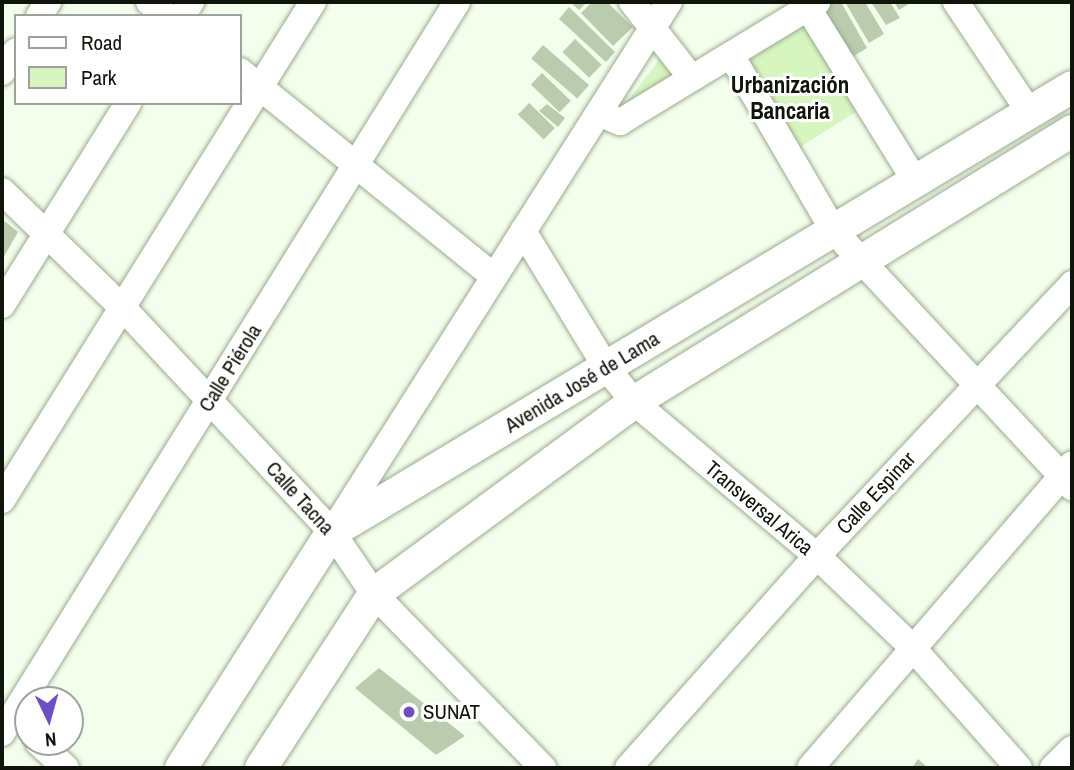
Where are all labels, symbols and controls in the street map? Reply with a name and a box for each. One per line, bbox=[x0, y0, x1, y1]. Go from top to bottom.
legend bbox=[14, 14, 242, 105]
text: Road bbox=[81, 28, 122, 57]
text: Park bbox=[81, 63, 116, 92]
district label: Urbanización Bancaria bbox=[731, 71, 849, 125]
street label: Calle Piérola bbox=[193, 320, 267, 416]
street label: Avenida José de Lama bbox=[500, 326, 664, 438]
street label: Calle Espinar bbox=[832, 447, 920, 539]
street label: Transversal Arica bbox=[699, 455, 819, 561]
street label: Calle Tacna bbox=[260, 456, 340, 540]
north arrow bbox=[14, 686, 84, 756]
place label: SUNAT bbox=[423, 699, 480, 725]
marker: SUNAT bbox=[401, 704, 417, 720]
text: N bbox=[44, 726, 57, 753]

